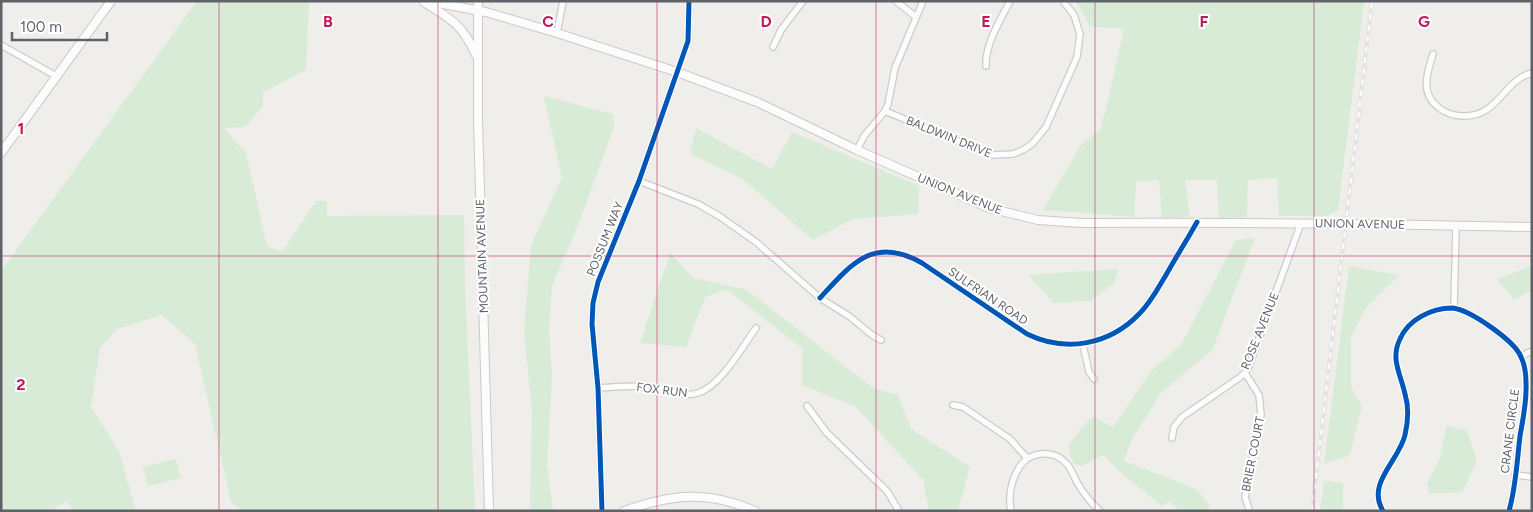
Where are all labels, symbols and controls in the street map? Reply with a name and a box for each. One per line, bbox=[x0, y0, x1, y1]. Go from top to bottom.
scale bar bbox=[12, 10, 108, 42]
text: B bbox=[323, 12, 333, 31]
text: C bbox=[542, 12, 554, 31]
text: D bbox=[760, 12, 772, 31]
text: E bbox=[981, 12, 991, 31]
text: F bbox=[1200, 12, 1209, 31]
text: G bbox=[1418, 12, 1430, 31]
text: 100 m bbox=[20, 18, 62, 36]
street label: BALDWIN DRIVE bbox=[904, 113, 994, 161]
text: 1 bbox=[18, 119, 24, 138]
street label: UNION AVENUE bbox=[915, 171, 1005, 217]
street label: MOUNTAIN AVENUE bbox=[473, 199, 491, 313]
street label: POSSUM WAY bbox=[584, 199, 627, 278]
street label: UNION AVENUE bbox=[1315, 216, 1405, 232]
street label: SULFRIAN ROAD bbox=[946, 264, 1030, 328]
street label: ROSE AVENUE bbox=[1238, 290, 1282, 372]
text: 2 bbox=[16, 375, 26, 394]
street label: FOX RUN bbox=[636, 380, 688, 400]
street label: CRANE CIRCLE bbox=[1498, 388, 1522, 474]
street label: BRIER COURT bbox=[1239, 415, 1267, 493]

